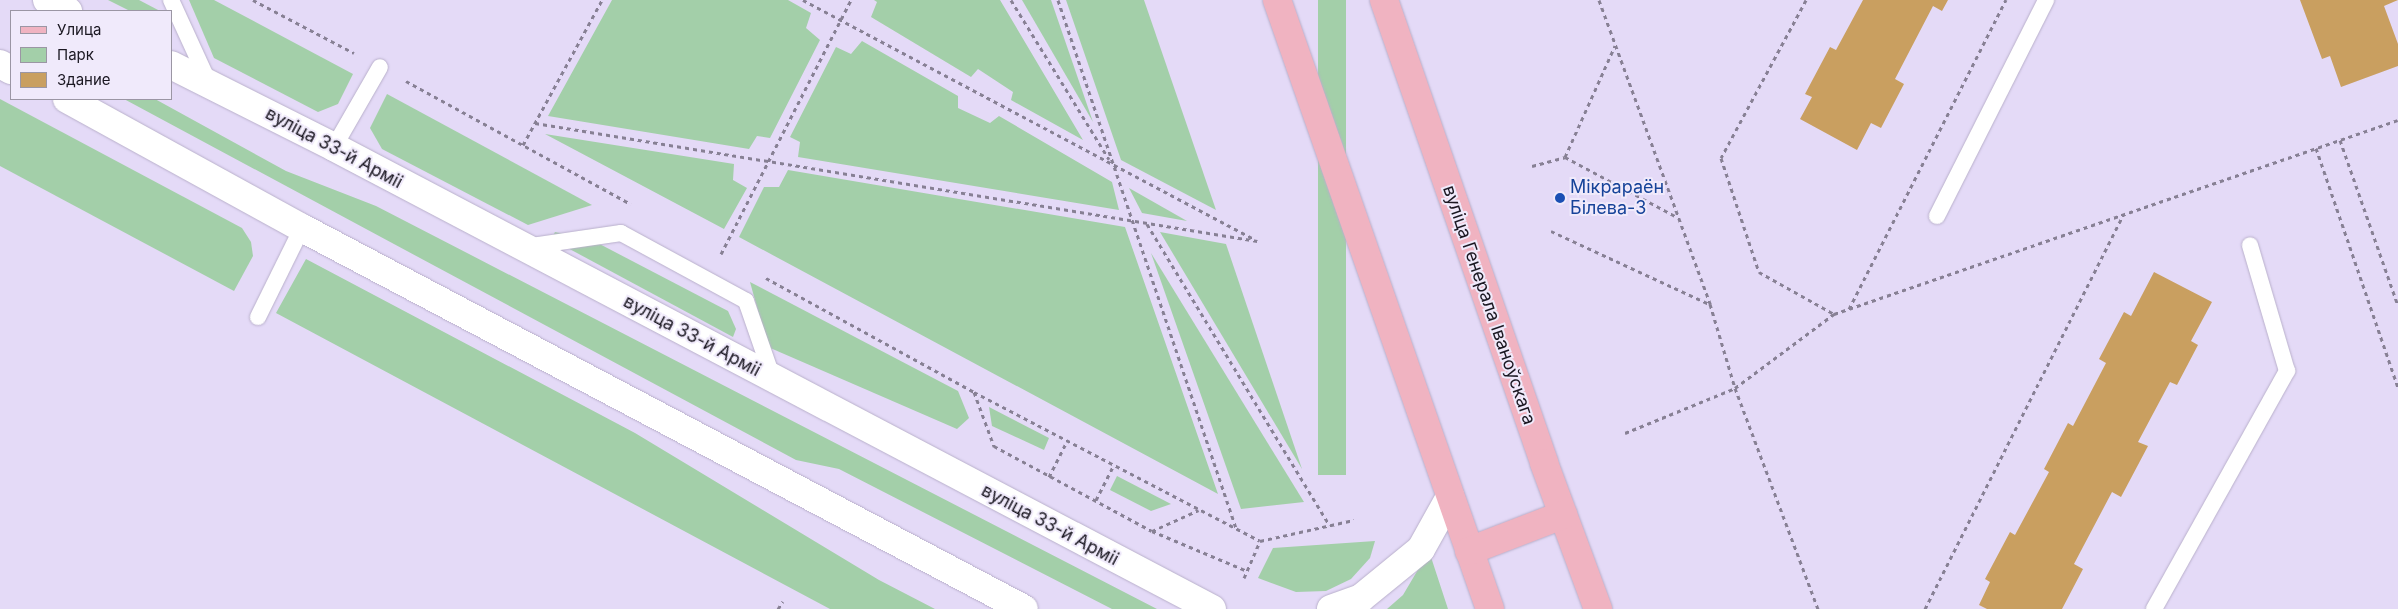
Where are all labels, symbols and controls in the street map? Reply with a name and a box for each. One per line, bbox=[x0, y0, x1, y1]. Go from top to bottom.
legend bbox=[10, 10, 172, 100]
text: Улица bbox=[57, 20, 101, 39]
text: Парк bbox=[57, 45, 94, 64]
text: Здание bbox=[57, 70, 111, 89]
street label: вуліца 33-й Арміі bbox=[262, 103, 406, 193]
place label: Мікрараён Білева-3 bbox=[1570, 177, 1664, 220]
street label: вуліца Генерала Іваноўскага bbox=[1438, 183, 1540, 427]
marker: Мікрараён Білева-3 bbox=[1554, 192, 1566, 204]
street label: вуліца 33-й Арміі bbox=[620, 291, 764, 381]
street label: вуліца 33-й Арміі bbox=[978, 480, 1122, 570]

